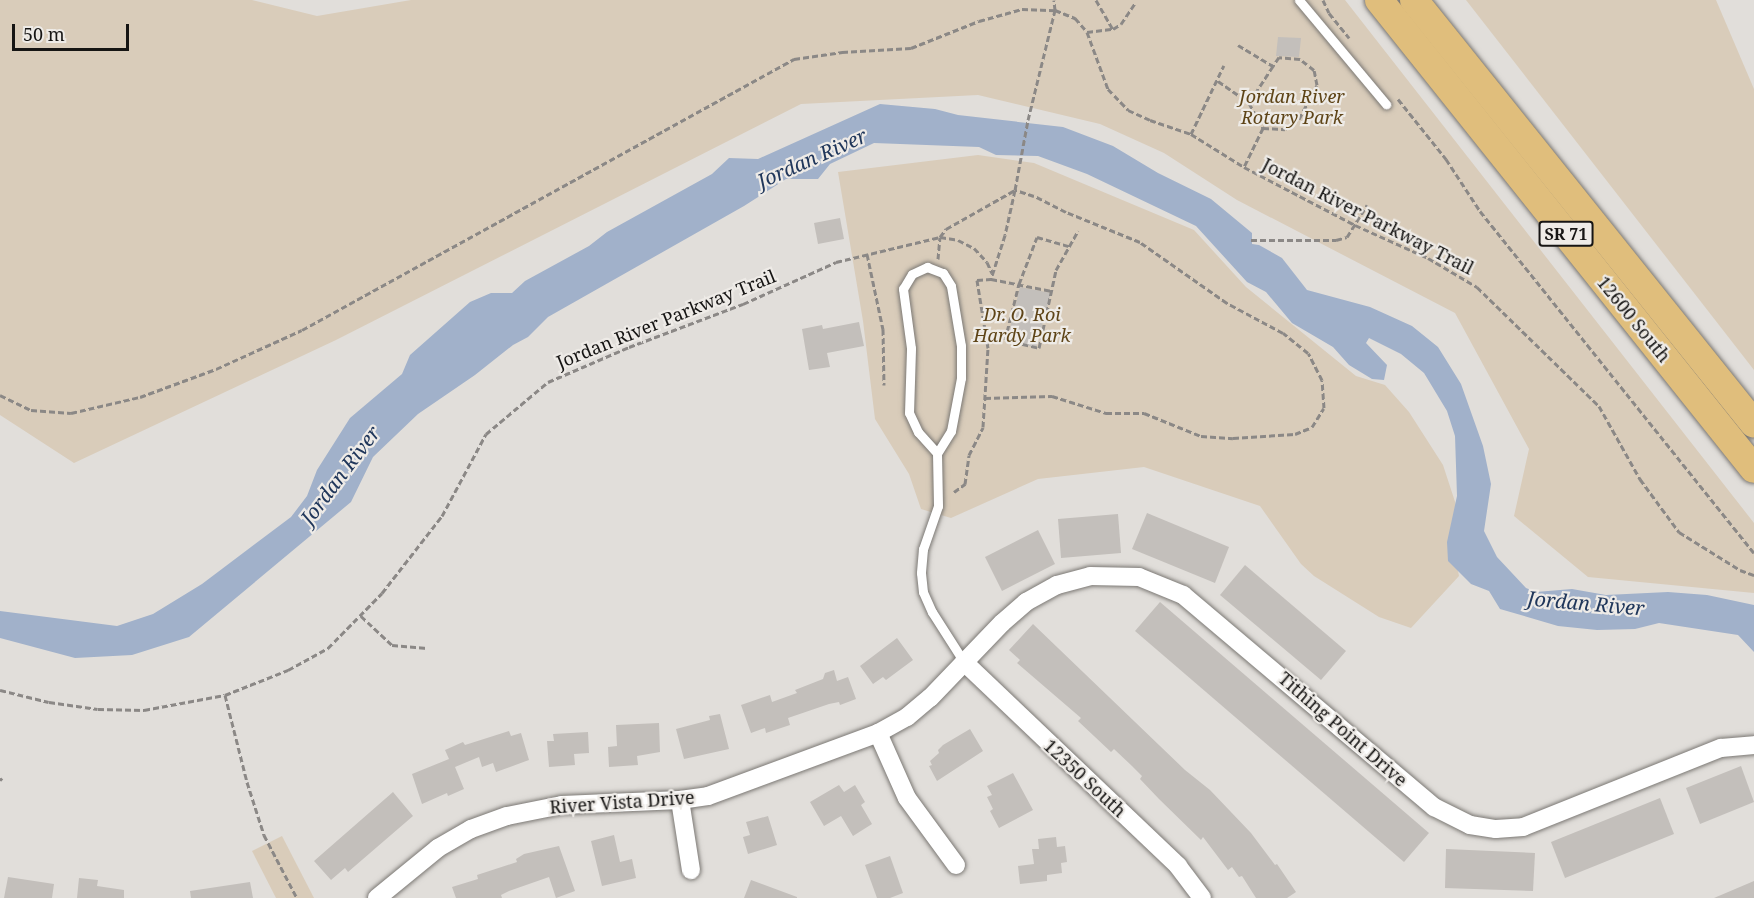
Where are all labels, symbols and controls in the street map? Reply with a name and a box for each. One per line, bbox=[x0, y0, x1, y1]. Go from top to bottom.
scale bar bbox=[15, 12, 132, 50]
text: 50 m bbox=[23, 22, 65, 46]
park label: Jordan River Rotary Park bbox=[1239, 86, 1345, 128]
water label: Jordan River bbox=[754, 123, 870, 193]
street label: Jordan River Parkway Trail bbox=[1259, 153, 1477, 279]
road number: SR 71 bbox=[1538, 221, 1594, 247]
street label: Jordan River Parkway Trail bbox=[553, 265, 779, 373]
street label: 12600 South bbox=[1593, 272, 1675, 366]
park label: Dr. O. Roi Hardy Park bbox=[973, 304, 1071, 346]
water label: Jordan River bbox=[295, 421, 385, 529]
water label: Jordan River bbox=[1527, 586, 1645, 620]
street label: Tithing Point Drive bbox=[1274, 667, 1412, 791]
street label: 12350 South bbox=[1039, 735, 1131, 821]
street label: River Vista Drive bbox=[549, 786, 695, 818]

